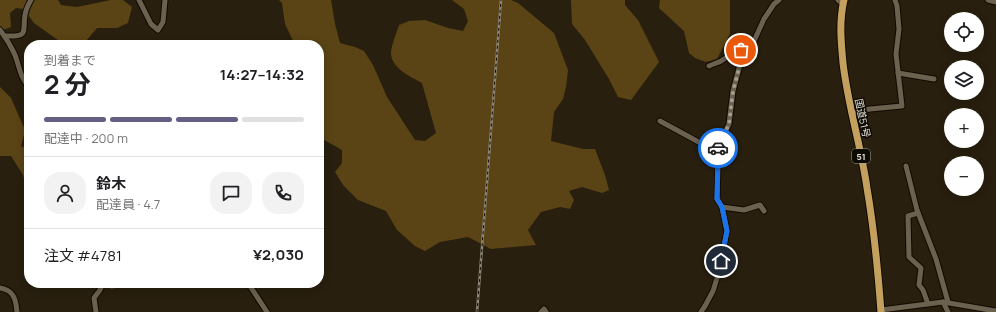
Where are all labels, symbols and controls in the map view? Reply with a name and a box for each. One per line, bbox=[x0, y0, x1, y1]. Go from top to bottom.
map controls bbox=[944, 12, 984, 196]
button: locate bbox=[944, 12, 984, 52]
pin bbox=[724, 33, 758, 67]
icon: bag bbox=[730, 39, 752, 61]
text: 到着まで bbox=[44, 51, 96, 69]
button: layers bbox=[944, 60, 984, 100]
text: 14:27–14:32 bbox=[220, 64, 304, 85]
text: 2 分 bbox=[44, 66, 91, 102]
street label: 国道51号 bbox=[852, 97, 874, 139]
button: + bbox=[944, 108, 984, 148]
courier bbox=[698, 128, 738, 168]
text: 配達中 · 200 m bbox=[44, 129, 128, 147]
icon: car bbox=[707, 137, 729, 159]
road number: 51 bbox=[852, 149, 870, 163]
button: − bbox=[944, 156, 984, 196]
button: person bbox=[44, 172, 86, 214]
button: chat bbox=[210, 172, 252, 214]
button: phone bbox=[262, 172, 304, 214]
text: 鈴木 bbox=[96, 173, 126, 194]
text: 配達員 · 4.7 bbox=[96, 195, 160, 213]
text: ¥2,030 bbox=[253, 244, 304, 265]
pin bbox=[704, 244, 738, 278]
text: 注文 #4781 bbox=[44, 245, 122, 266]
icon: home bbox=[710, 250, 732, 272]

